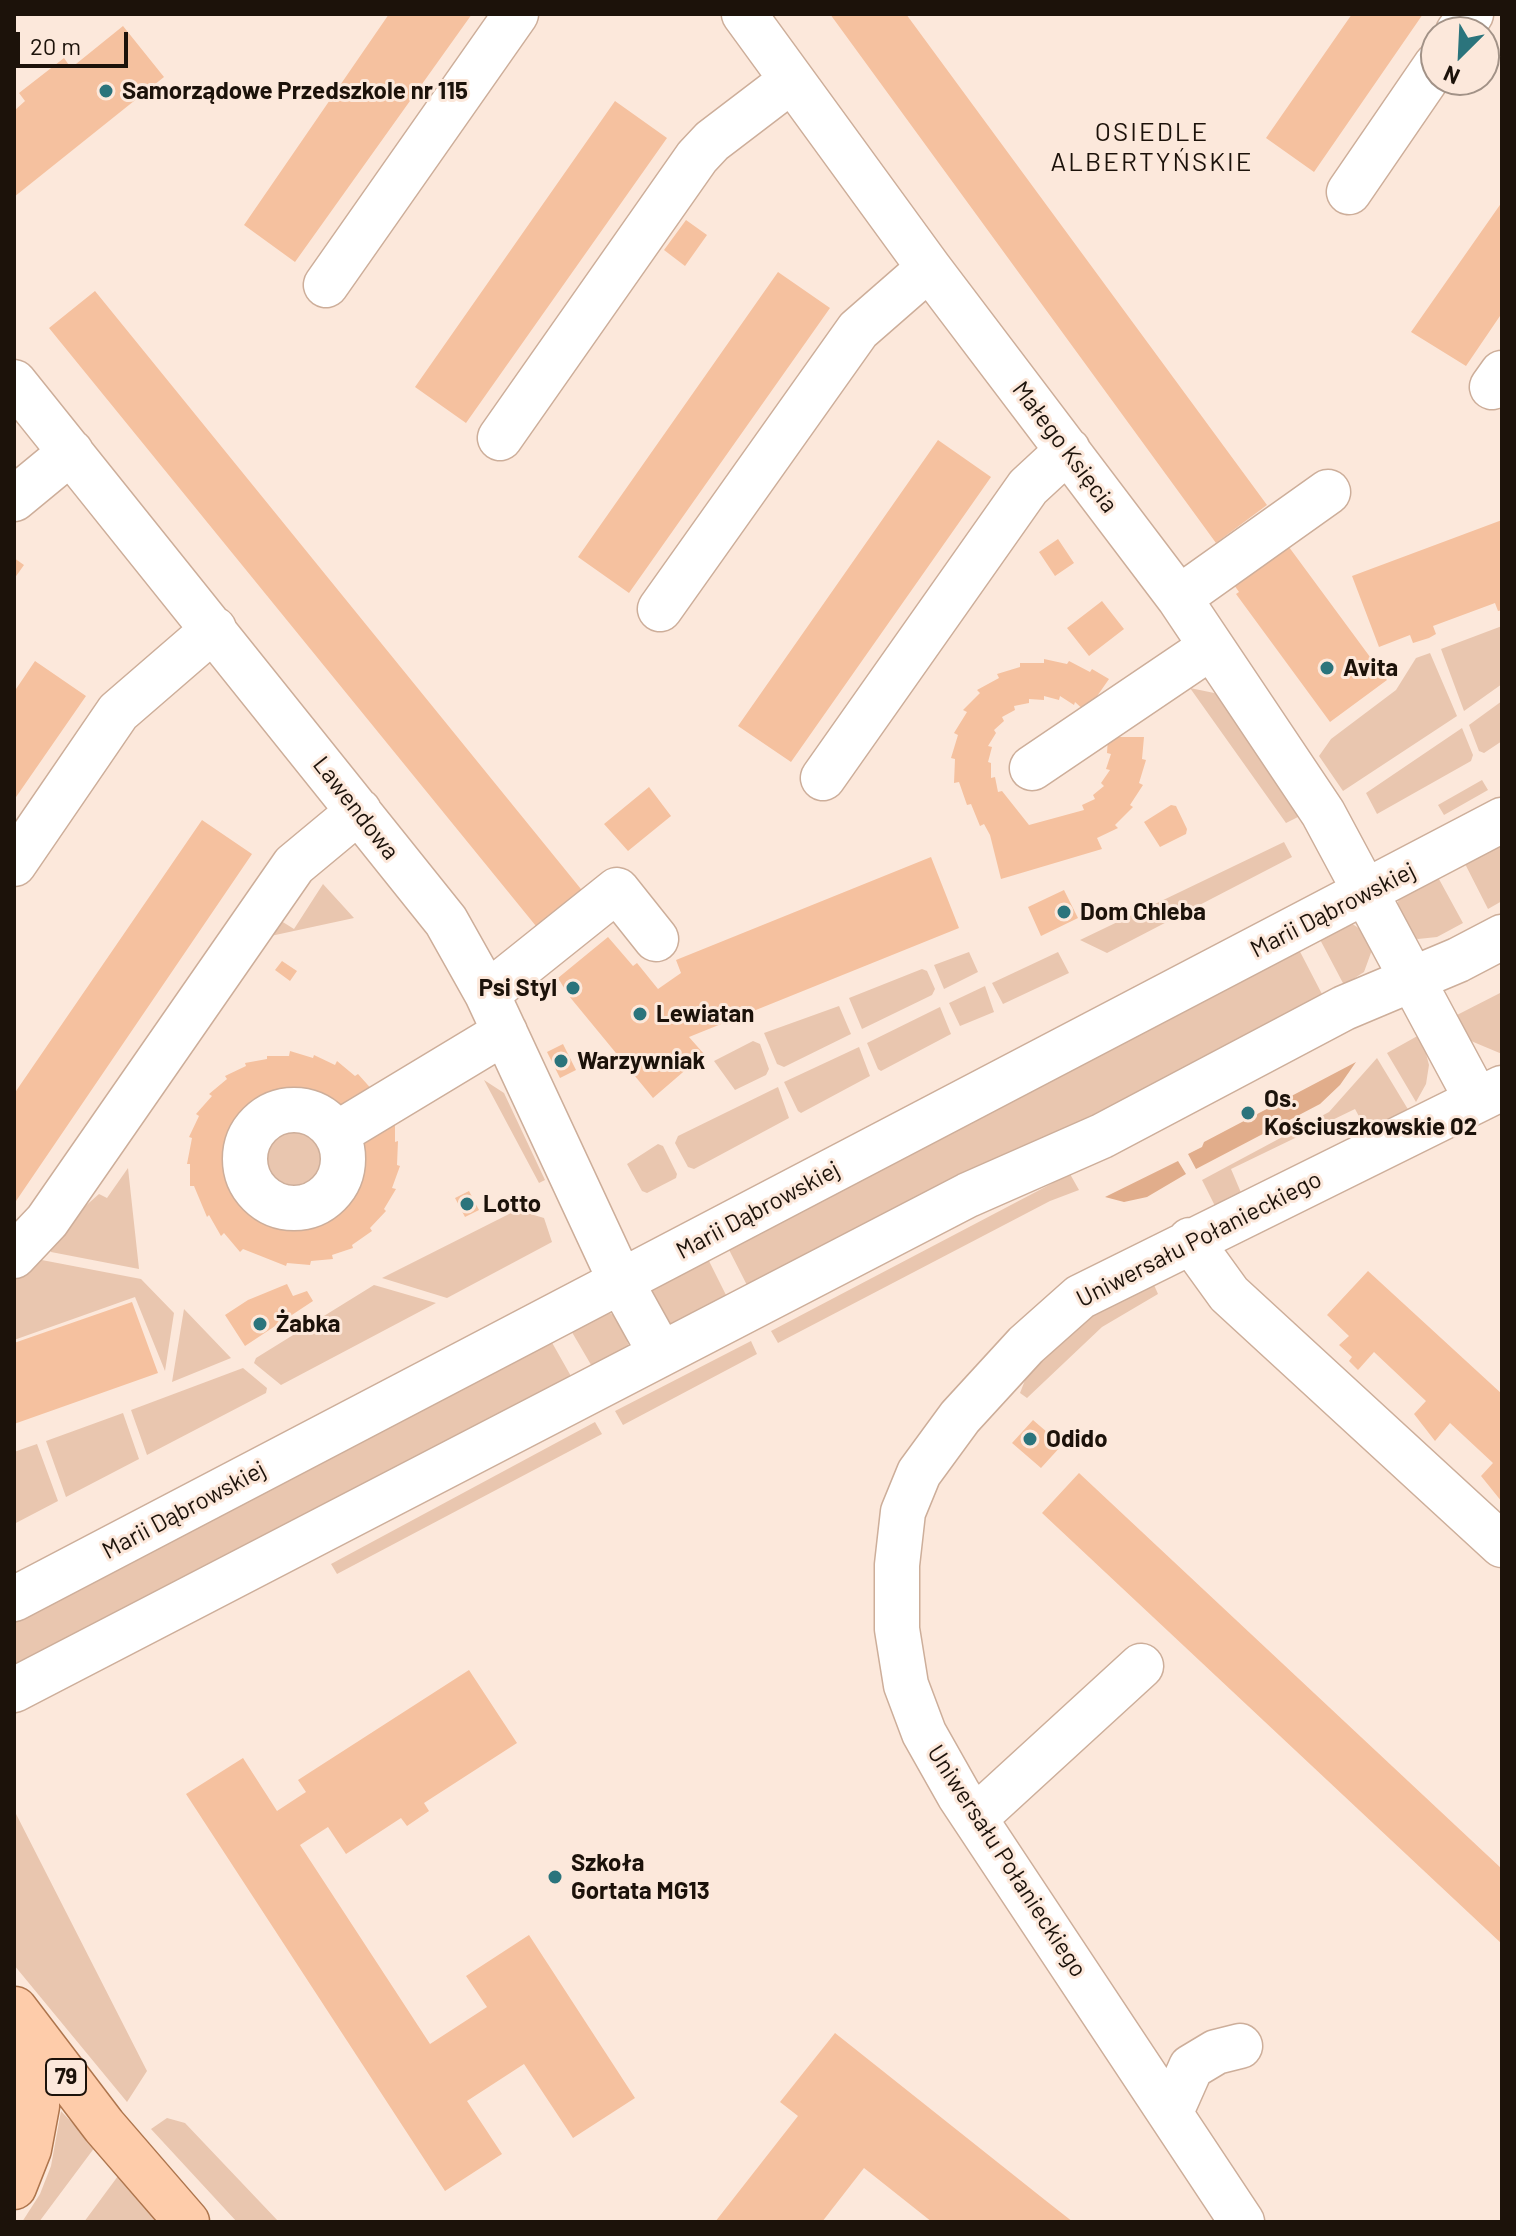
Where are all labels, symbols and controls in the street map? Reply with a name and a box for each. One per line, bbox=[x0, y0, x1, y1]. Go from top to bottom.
scale bar bbox=[20, 16, 132, 66]
north arrow bbox=[1420, 16, 1500, 96]
text: 20 m bbox=[30, 31, 81, 60]
text: N bbox=[1439, 61, 1463, 91]
place label: Samorządowe Przedszkole nr 115 bbox=[122, 77, 468, 105]
marker: Samorządowe Przedszkole nr 115 bbox=[97, 82, 115, 100]
district label: OSIEDLE ALBERTYŃSKIE bbox=[1050, 116, 1254, 178]
street label: Małego Księcia bbox=[1006, 376, 1124, 518]
place label: Avita bbox=[1343, 654, 1398, 682]
marker: Avita bbox=[1318, 659, 1336, 677]
street label: Lawendowa bbox=[307, 751, 405, 865]
street label: Marii Dąbrowskiej bbox=[1246, 856, 1420, 964]
place label: Dom Chleba bbox=[1080, 898, 1206, 926]
marker: Dom Chleba bbox=[1055, 903, 1073, 921]
place label: Psi Styl bbox=[479, 974, 557, 1002]
marker: Psi Styl bbox=[564, 979, 582, 997]
place label: Lewiatan bbox=[656, 1000, 754, 1028]
marker: Lewiatan bbox=[631, 1005, 649, 1023]
place label: Warzywniak bbox=[577, 1047, 705, 1075]
marker: Warzywniak bbox=[552, 1052, 570, 1070]
place label: Os. Kościuszkowskie 02 bbox=[1264, 1085, 1477, 1141]
marker: Os. Kościuszkowskie 02 bbox=[1239, 1104, 1257, 1122]
street label: Marii Dąbrowskiej bbox=[671, 1155, 845, 1265]
street label: Uniwersału Połanieckiego bbox=[1072, 1165, 1326, 1313]
place label: Lotto bbox=[483, 1190, 541, 1218]
marker: Lotto bbox=[458, 1195, 476, 1213]
place label: Żabka bbox=[276, 1310, 341, 1338]
marker: Żabka bbox=[251, 1315, 269, 1333]
place label: Odido bbox=[1046, 1425, 1108, 1453]
marker: Odido bbox=[1021, 1430, 1039, 1448]
street label: Marii Dąbrowskiej bbox=[97, 1455, 271, 1565]
street label: Uniwersału Połanieckiego bbox=[921, 1739, 1093, 1983]
place label: Szkoła Gortata MG13 bbox=[571, 1849, 710, 1905]
marker: Szkoła Gortata MG13 bbox=[546, 1868, 564, 1886]
road number: 79 bbox=[46, 2059, 86, 2095]

